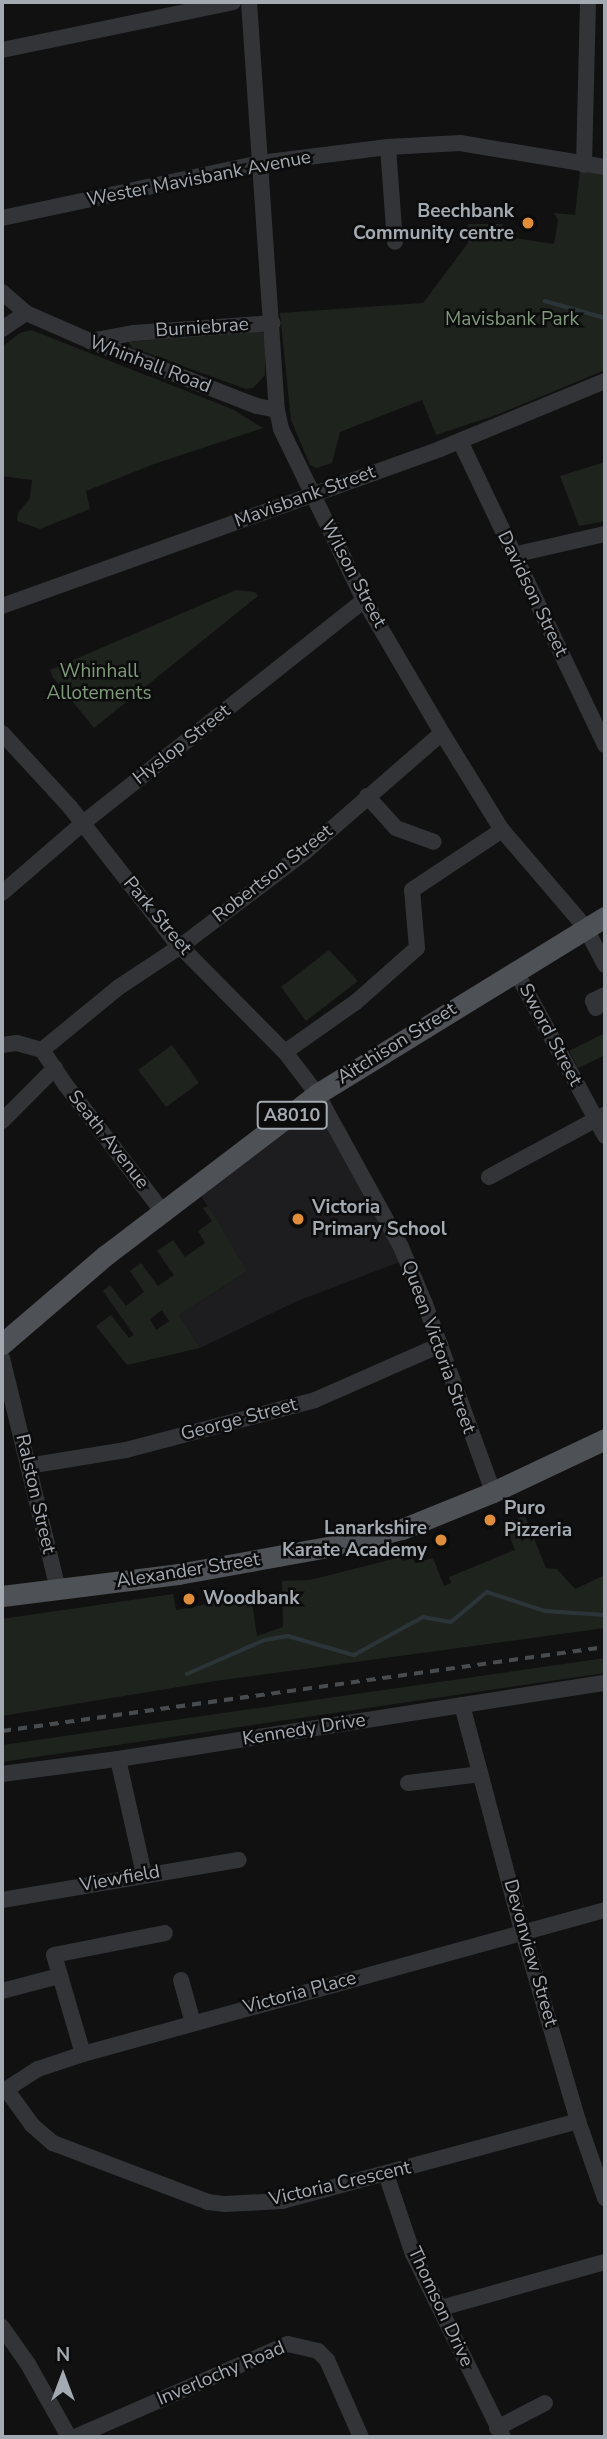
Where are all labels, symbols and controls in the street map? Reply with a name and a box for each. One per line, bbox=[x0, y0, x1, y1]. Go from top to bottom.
street label: Wester Mavisbank Avenue bbox=[85, 146, 313, 212]
place label: Beechbank Community centre bbox=[353, 201, 514, 245]
marker: Beechbank Community centre bbox=[520, 215, 536, 231]
park label: Mavisbank Park bbox=[445, 309, 579, 331]
street label: Burniebrae bbox=[155, 313, 249, 343]
street label: Whinhall Road bbox=[86, 331, 214, 399]
street label: Mavisbank Street bbox=[232, 461, 378, 533]
street label: Wilson Street bbox=[315, 517, 391, 631]
street label: Davidson Street bbox=[492, 528, 572, 660]
park label: Whinhall Allotements bbox=[46, 661, 152, 705]
street label: Hyslop Street bbox=[129, 700, 235, 790]
street label: Robertson Street bbox=[209, 820, 337, 928]
street label: Park Street bbox=[118, 872, 196, 960]
street label: Sword Street bbox=[514, 980, 586, 1090]
street label: Aitchison Street bbox=[333, 998, 461, 1090]
street label: Seath Avenue bbox=[62, 1086, 154, 1194]
road number: A8010 bbox=[255, 1100, 329, 1130]
place label: Victoria Primary School bbox=[312, 1197, 447, 1241]
marker: Victoria Primary School bbox=[290, 1211, 306, 1227]
street label: Queen Victoria Street bbox=[396, 1257, 480, 1437]
street label: George Street bbox=[179, 1394, 299, 1446]
street label: Ralston Street bbox=[10, 1432, 60, 1556]
place label: Puro Pizzeria bbox=[504, 1498, 572, 1542]
marker: Puro Pizzeria bbox=[482, 1512, 498, 1528]
place label: Lanarkshire Karate Academy bbox=[282, 1518, 427, 1562]
marker: Lanarkshire Karate Academy bbox=[433, 1532, 449, 1548]
street label: Alexander Street bbox=[115, 1548, 261, 1594]
place label: Woodbank bbox=[203, 1588, 299, 1610]
marker: Woodbank bbox=[181, 1591, 197, 1607]
street label: Kennedy Drive bbox=[241, 1709, 367, 1751]
street label: Viewfield bbox=[78, 1861, 162, 1897]
street label: Devonview Street bbox=[498, 1877, 562, 2029]
street label: Victoria Place bbox=[241, 1967, 359, 2019]
street label: Victoria Crescent bbox=[267, 2157, 413, 2211]
street label: Thomson Drive bbox=[402, 2243, 478, 2371]
street label: Inverlochy Road bbox=[154, 2337, 288, 2411]
north arrow bbox=[28, 2341, 98, 2411]
text: N bbox=[56, 2342, 70, 2368]

